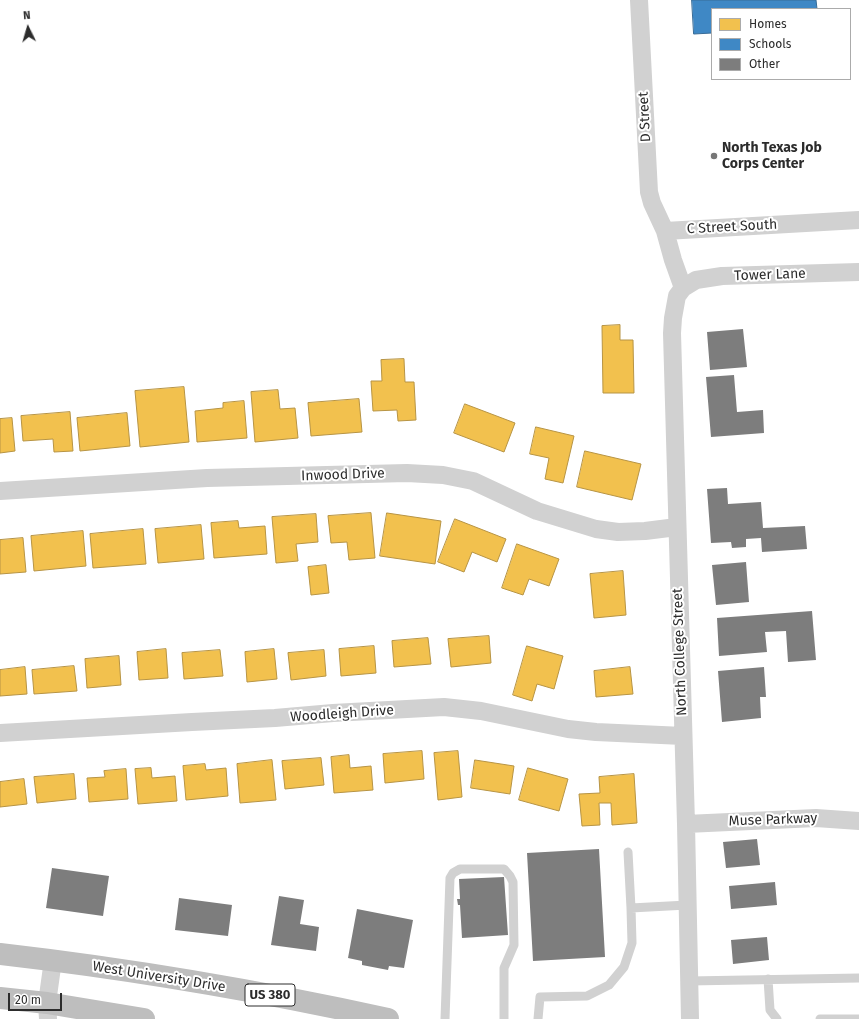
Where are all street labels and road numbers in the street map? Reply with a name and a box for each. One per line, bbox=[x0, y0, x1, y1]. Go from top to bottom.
street label: D Street bbox=[635, 91, 655, 143]
street label: C Street South bbox=[686, 216, 778, 238]
street label: Tower Lane bbox=[734, 265, 806, 285]
street label: Inwood Drive bbox=[301, 465, 385, 485]
street label: North College Street bbox=[669, 588, 691, 716]
street label: Woodleigh Drive bbox=[290, 702, 394, 726]
street label: Muse Parkway bbox=[728, 810, 818, 830]
street label: West University Drive bbox=[91, 958, 227, 996]
road number: US 380 bbox=[245, 984, 295, 1006]

